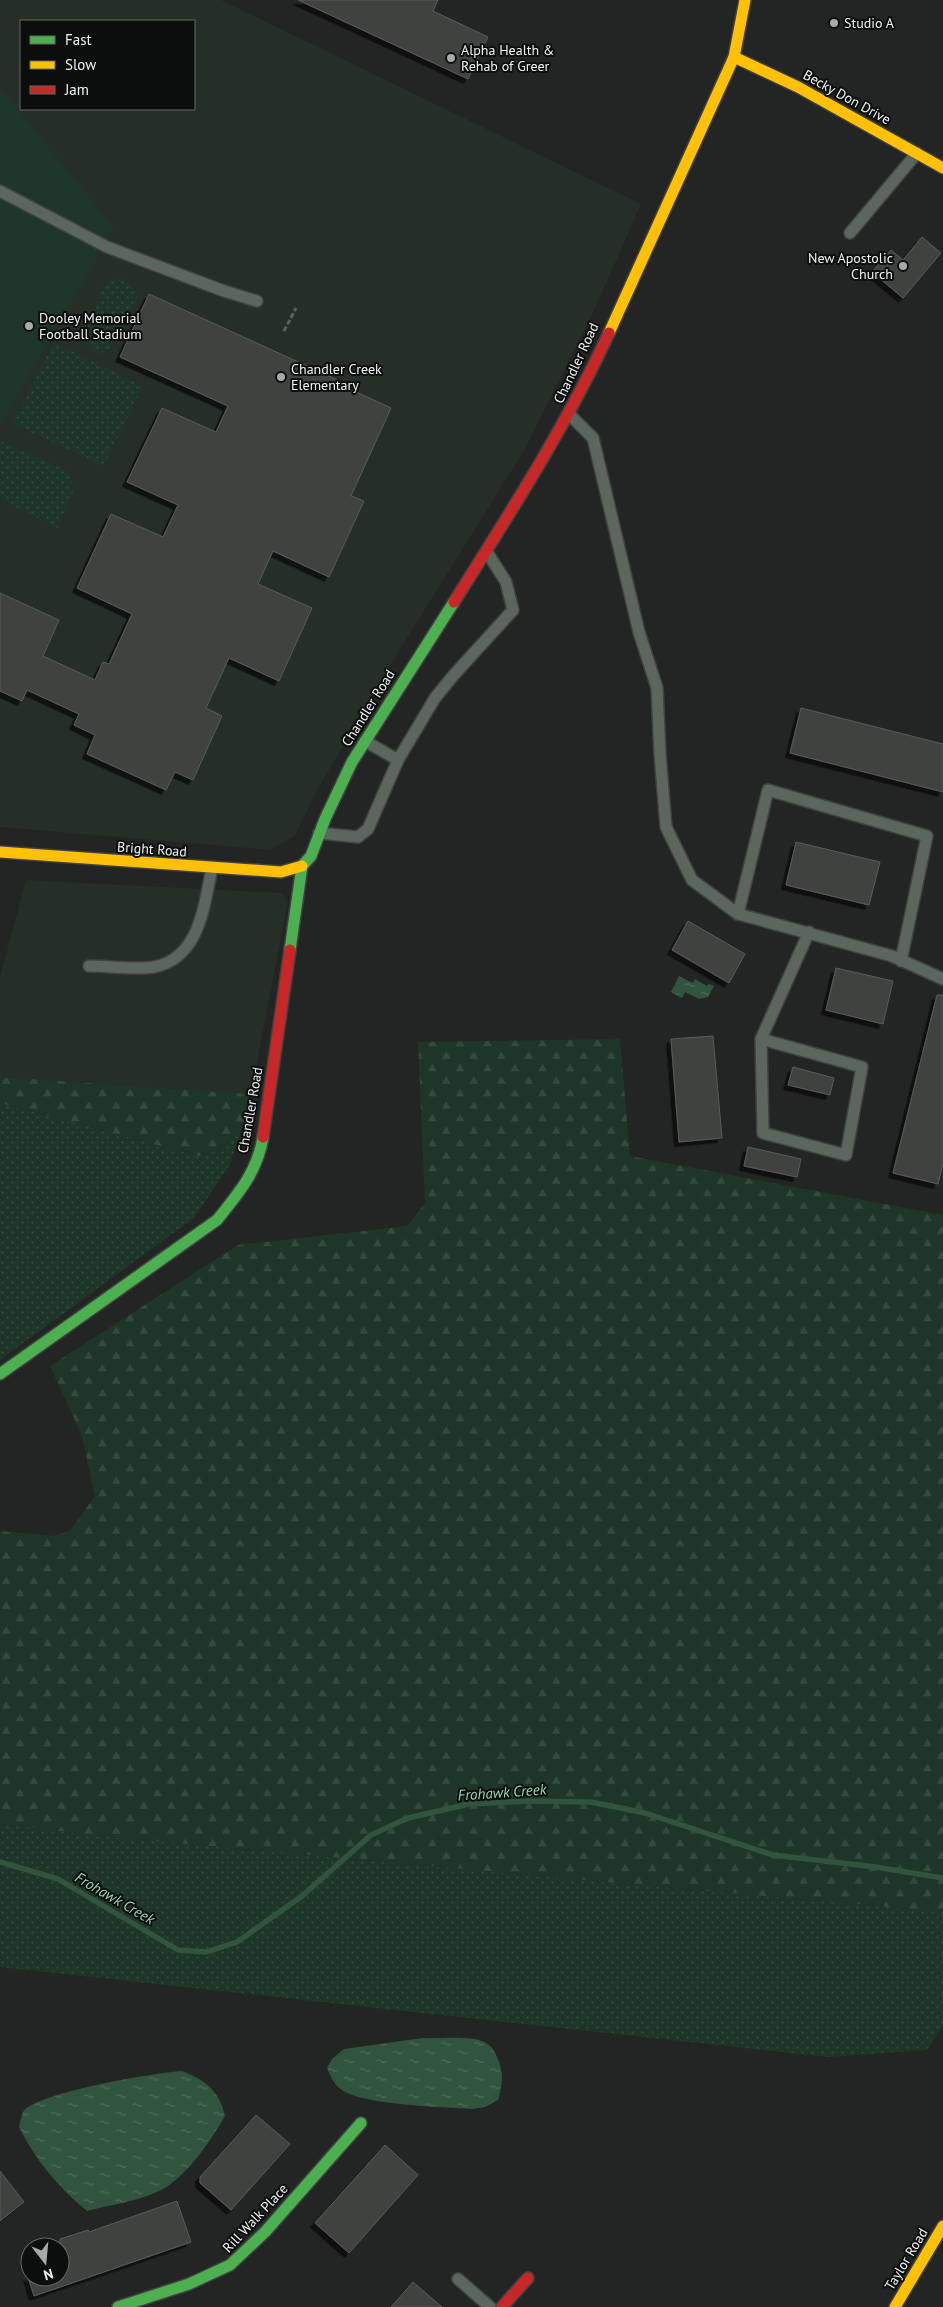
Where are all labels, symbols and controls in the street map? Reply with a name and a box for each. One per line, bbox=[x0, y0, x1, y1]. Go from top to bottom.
place label: Studio A bbox=[844, 14, 895, 32]
marker: Studio A bbox=[828, 17, 840, 29]
legend bbox=[20, 20, 195, 110]
text: Fast bbox=[65, 30, 92, 49]
place label: Alpha Health & Rehab of Greer bbox=[461, 41, 554, 75]
marker: Alpha Health & Rehab of Greer bbox=[445, 52, 457, 64]
text: Slow bbox=[65, 55, 96, 74]
street label: Becky Don Drive bbox=[800, 66, 894, 128]
text: Jam bbox=[64, 80, 89, 99]
place label: New Apostolic Church bbox=[808, 249, 893, 283]
marker: New Apostolic Church bbox=[897, 260, 909, 272]
place label: Dooley Memorial Football Stadium bbox=[39, 309, 142, 343]
marker: Dooley Memorial Football Stadium bbox=[23, 320, 35, 332]
street label: Chandler Road bbox=[549, 320, 603, 406]
place label: Chandler Creek Elementary bbox=[291, 360, 382, 394]
marker: Chandler Creek Elementary bbox=[275, 371, 287, 383]
street label: Chandler Road bbox=[337, 666, 399, 750]
street label: Bright Road bbox=[116, 838, 188, 860]
street label: Chandler Road bbox=[234, 1066, 266, 1154]
water label: Frohawk Creek bbox=[457, 1779, 548, 1805]
water label: Frohawk Creek bbox=[72, 1868, 159, 1929]
street label: Rill Walk Place bbox=[218, 2180, 292, 2256]
street label: Taylor Road bbox=[880, 2225, 932, 2293]
north arrow bbox=[20, 2237, 70, 2287]
text: N bbox=[42, 2265, 55, 2284]

